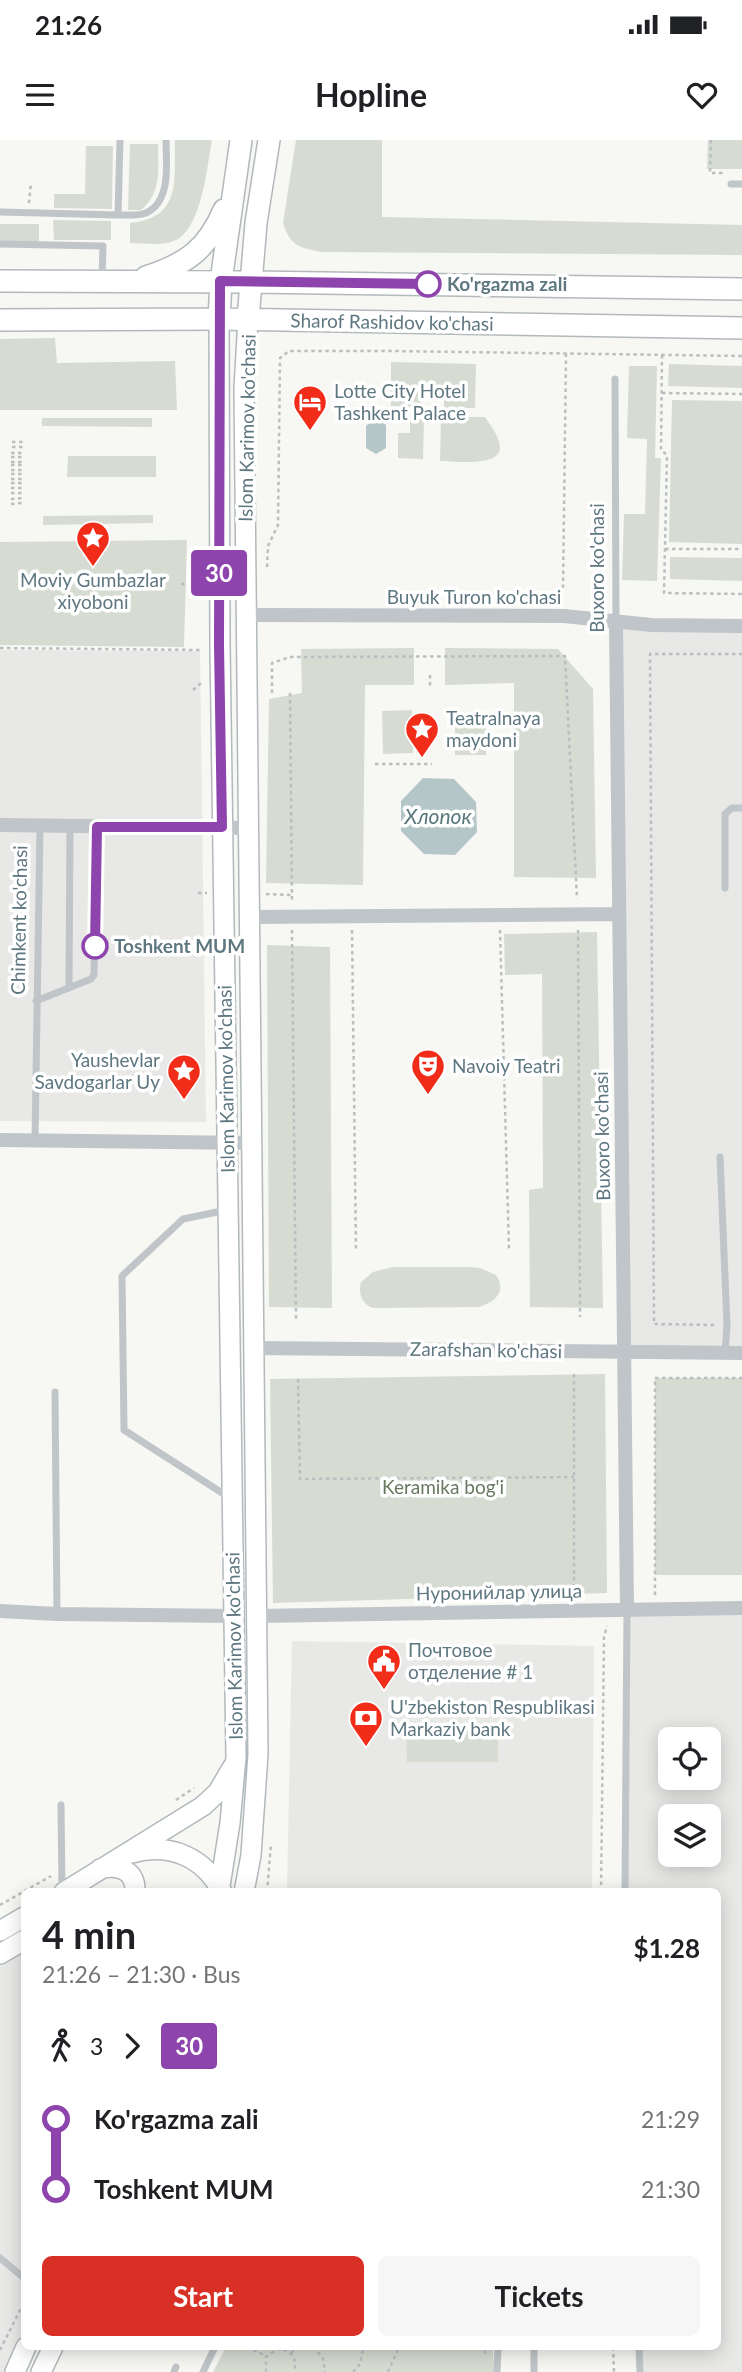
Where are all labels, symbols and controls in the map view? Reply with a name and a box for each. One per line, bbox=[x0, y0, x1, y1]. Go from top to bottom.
text: 21:26 bbox=[35, 9, 102, 41]
text: Hopline bbox=[315, 75, 427, 114]
icon: menu bbox=[21, 76, 59, 114]
icon: heart bbox=[683, 76, 721, 114]
marker: Ko'rgazma zali bbox=[415, 271, 441, 297]
place label: Ko'rgazma zali bbox=[447, 272, 567, 295]
street label: Sharof Rashidov ko'chasi bbox=[290, 308, 494, 335]
street label: Islom Karimov ko'chasi bbox=[233, 334, 260, 522]
place label: Lotte City Hotel Tashkent Palace bbox=[334, 379, 466, 424]
hotel icon: Lotte City Hotel Tashkent Palace bbox=[291, 383, 329, 432]
street label: Buxoro ko'chasi bbox=[585, 503, 608, 633]
place icon: Moviy Gumbazlar xiyoboni bbox=[74, 519, 112, 568]
line badge: 30 bbox=[188, 550, 250, 596]
text: 30 bbox=[205, 558, 233, 587]
place label: Moviy Gumbazlar xiyoboni bbox=[20, 568, 166, 613]
street label: Buyuk Turon ko'chasi bbox=[387, 585, 561, 608]
place label: Teatralnaya maydoni bbox=[446, 706, 541, 751]
place icon: Teatralnaya maydoni bbox=[403, 710, 441, 759]
water label: Хлопок bbox=[403, 803, 472, 828]
street label: Chimkent ko'chasi bbox=[6, 845, 31, 995]
marker: Toshkent MUM bbox=[82, 933, 108, 959]
place label: Toshkent MUM bbox=[114, 934, 245, 957]
street label: Islom Karimov ko'chasi bbox=[212, 985, 239, 1173]
theatre icon: Navoiy Teatri bbox=[409, 1047, 447, 1096]
place label: Yaushevlar Savdogarlar Uy bbox=[34, 1048, 160, 1093]
place icon: Yaushevlar Savdogarlar Uy bbox=[165, 1052, 203, 1101]
place label: Navoiy Teatri bbox=[452, 1054, 561, 1077]
street label: Buxoro ko'chasi bbox=[589, 1071, 614, 1201]
street label: Zarafshan ko'chasi bbox=[410, 1337, 562, 1362]
park label: Keramika bog'i bbox=[382, 1475, 504, 1498]
street label: Islom Karimov ko'chasi bbox=[220, 1552, 247, 1740]
street label: Нуронийлар улица bbox=[416, 1579, 582, 1604]
place label: Почтовое отделение # 1 bbox=[408, 1638, 533, 1683]
public building icon: Почтовое отделение # 1 bbox=[365, 1642, 403, 1691]
place label: U'zbekiston Respublikasi Markaziy bank bbox=[390, 1695, 595, 1740]
bank icon: U'zbekiston Respublikasi Markaziy bank bbox=[347, 1699, 385, 1748]
map controls bbox=[658, 1727, 721, 1867]
button: locate bbox=[658, 1727, 721, 1790]
button: layers bbox=[658, 1804, 721, 1867]
text: 4 min bbox=[42, 1911, 136, 1957]
text: $1.28 bbox=[634, 1932, 700, 1964]
text: 21:26 – 21:30 · Bus bbox=[42, 1960, 241, 1988]
icon: walk bbox=[42, 2027, 80, 2065]
icon: forward bbox=[113, 2027, 151, 2065]
text: 30 bbox=[175, 2031, 203, 2060]
text: 3 bbox=[90, 2032, 103, 2060]
text: Ko'rgazma zali bbox=[94, 2103, 259, 2135]
text: 21:29 bbox=[641, 2105, 700, 2133]
text: Toshkent MUM bbox=[94, 2173, 274, 2205]
text: 21:30 bbox=[641, 2175, 700, 2203]
button: Start bbox=[42, 2256, 364, 2336]
button: Tickets bbox=[378, 2256, 700, 2336]

